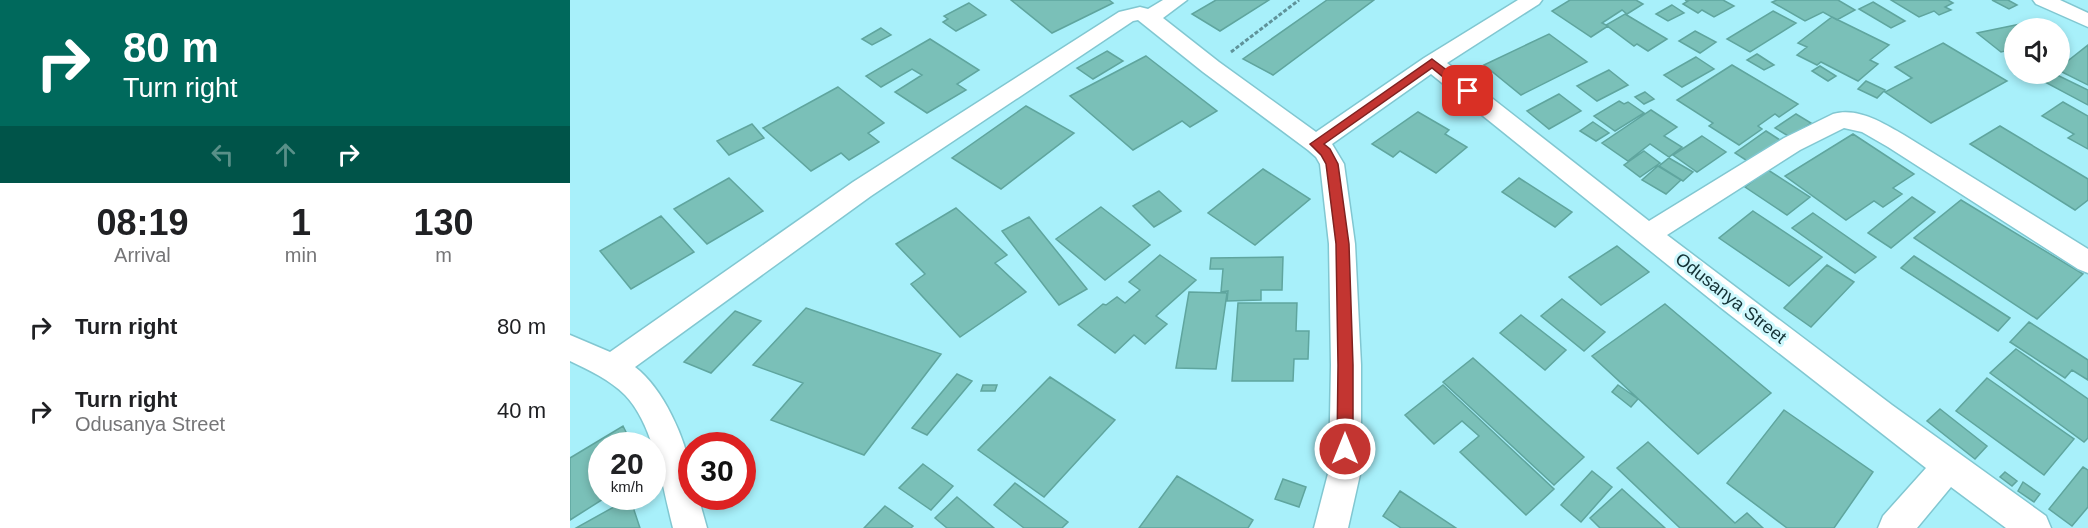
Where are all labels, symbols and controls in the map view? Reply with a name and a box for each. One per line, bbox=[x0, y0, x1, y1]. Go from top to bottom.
map controls bbox=[2004, 18, 2070, 84]
button: sound bbox=[2004, 18, 2070, 84]
icon: right bbox=[24, 24, 102, 102]
text: 80 m bbox=[123, 24, 219, 71]
pin bbox=[1442, 65, 1493, 116]
text: Turn right bbox=[123, 73, 238, 103]
icon: arrive bbox=[1451, 74, 1484, 107]
icon: left bbox=[206, 138, 239, 171]
icon: ahead bbox=[269, 138, 302, 171]
icon: right bbox=[332, 138, 365, 171]
text: 08:19 bbox=[96, 202, 188, 243]
text: 1 bbox=[291, 202, 311, 243]
text: 130 bbox=[413, 202, 474, 243]
text: Arrival bbox=[114, 244, 171, 266]
text: min bbox=[285, 244, 317, 266]
text: m bbox=[435, 244, 452, 266]
street label: Odusanya Street bbox=[1672, 249, 1790, 347]
icon: right bbox=[24, 311, 57, 344]
text: Turn right bbox=[75, 314, 177, 339]
text: 80 m bbox=[497, 314, 546, 339]
text: Turn right bbox=[75, 387, 177, 412]
icon: right bbox=[24, 395, 57, 428]
text: 40 m bbox=[497, 398, 546, 423]
text: Odusanya Street bbox=[75, 413, 225, 435]
position arrow bbox=[1313, 417, 1377, 481]
speed limit sign: 30 bbox=[678, 432, 756, 510]
text: 20 bbox=[610, 447, 644, 480]
text: km/h bbox=[611, 478, 643, 495]

